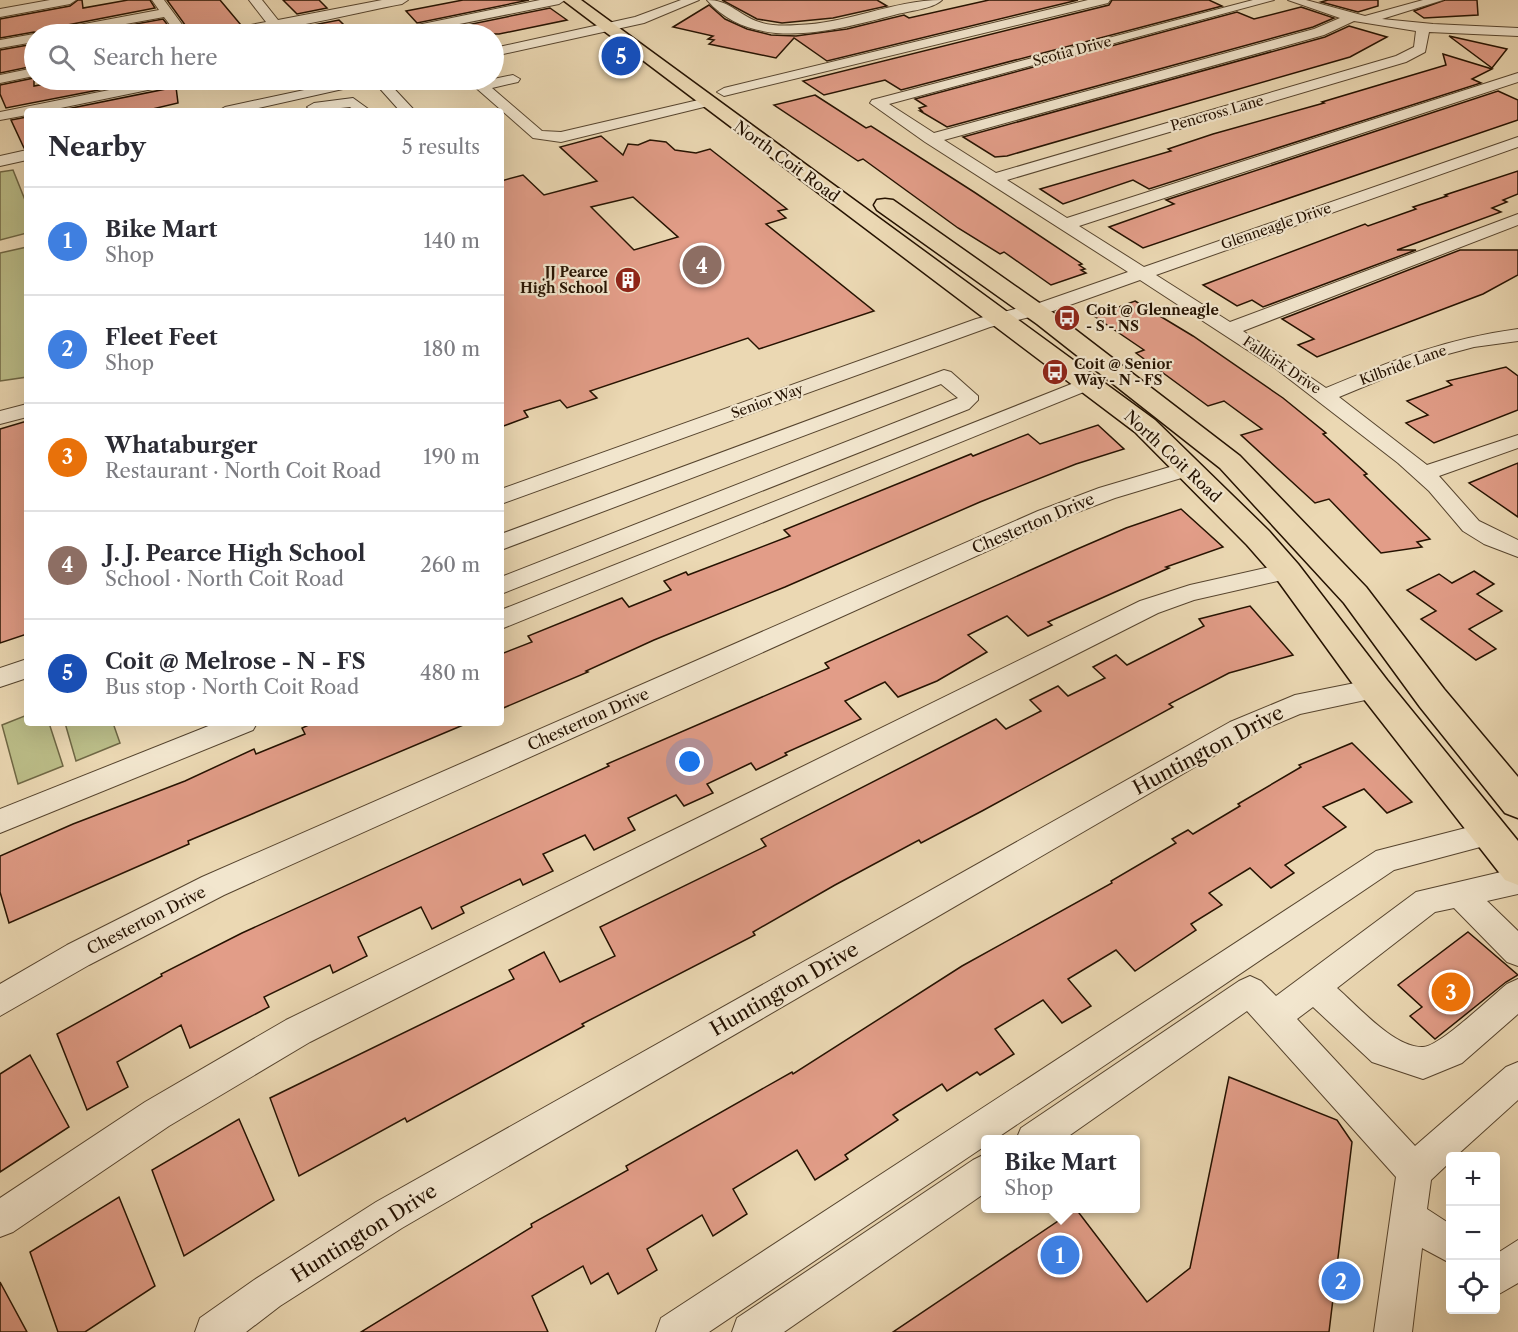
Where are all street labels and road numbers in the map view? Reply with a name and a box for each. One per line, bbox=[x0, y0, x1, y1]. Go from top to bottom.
street label: Scotia Drive bbox=[1031, 32, 1114, 70]
street label: Pencross Lane bbox=[1168, 91, 1266, 135]
street label: North Coit Road bbox=[730, 116, 844, 206]
street label: Glenneagle Drive bbox=[1218, 199, 1334, 253]
street label: Fallkirk Drive bbox=[1239, 332, 1325, 398]
street label: Kilbride Lane bbox=[1357, 341, 1449, 389]
street label: Senior Way bbox=[728, 380, 806, 422]
street label: North Coit Road bbox=[1120, 406, 1226, 506]
street label: Chesterton Drive bbox=[969, 488, 1097, 558]
street label: Chesterton Drive bbox=[524, 683, 652, 755]
street label: Huntington Drive bbox=[1129, 700, 1287, 800]
street label: Chesterton Drive bbox=[83, 881, 209, 959]
street label: Huntington Drive bbox=[706, 937, 862, 1041]
street label: Huntington Drive bbox=[287, 1179, 441, 1287]

